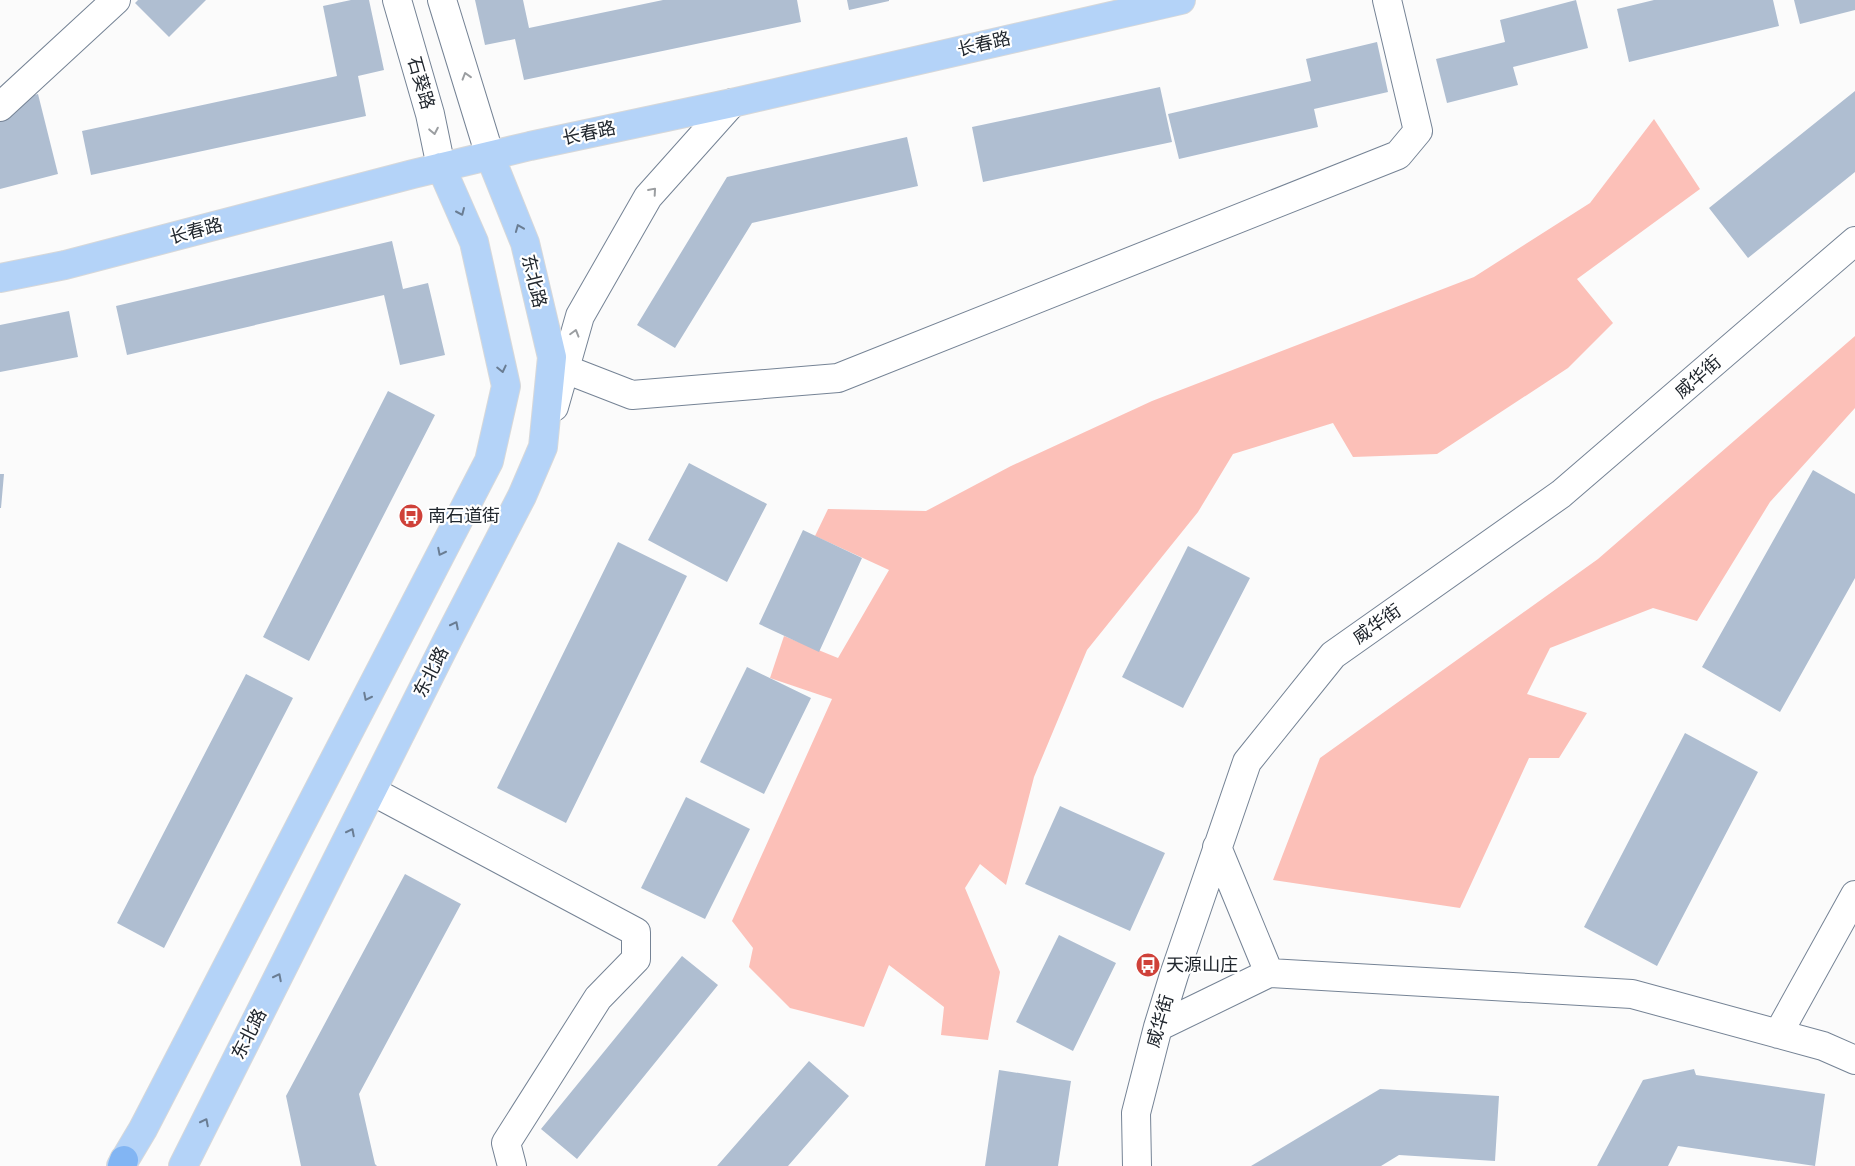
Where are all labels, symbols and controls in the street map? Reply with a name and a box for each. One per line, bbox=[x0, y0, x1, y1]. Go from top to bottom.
street label: 长春路 bbox=[955, 27, 1013, 60]
street label: 石葵路 bbox=[404, 54, 439, 112]
one-way arrow bbox=[461, 73, 471, 81]
street label: 长春路 bbox=[560, 117, 617, 148]
one-way arrow bbox=[428, 127, 438, 136]
one-way arrow bbox=[647, 188, 656, 197]
one-way arrow bbox=[454, 207, 465, 216]
street label: 长春路 bbox=[167, 213, 225, 248]
one-way arrow bbox=[515, 224, 525, 233]
street label: 东北路 bbox=[518, 252, 551, 310]
one-way arrow bbox=[569, 328, 580, 337]
street label: 威华街 bbox=[1670, 351, 1725, 402]
one-way arrow bbox=[496, 364, 507, 373]
bus stop icon: 南石道街 bbox=[398, 503, 424, 529]
place label: 南石道街 bbox=[428, 505, 500, 526]
one-way arrow bbox=[437, 547, 447, 556]
street label: 威华街 bbox=[1349, 600, 1405, 648]
one-way arrow bbox=[449, 621, 459, 630]
street label: 东北路 bbox=[409, 643, 452, 701]
one-way arrow bbox=[363, 691, 373, 700]
one-way arrow bbox=[345, 828, 355, 837]
bus stop icon: 天源山庄 bbox=[1135, 952, 1161, 978]
place label: 天源山庄 bbox=[1166, 954, 1238, 975]
one-way arrow bbox=[272, 974, 282, 983]
street label: 威华街 bbox=[1142, 992, 1177, 1050]
street label: 东北路 bbox=[227, 1005, 270, 1063]
one-way arrow bbox=[199, 1119, 209, 1128]

